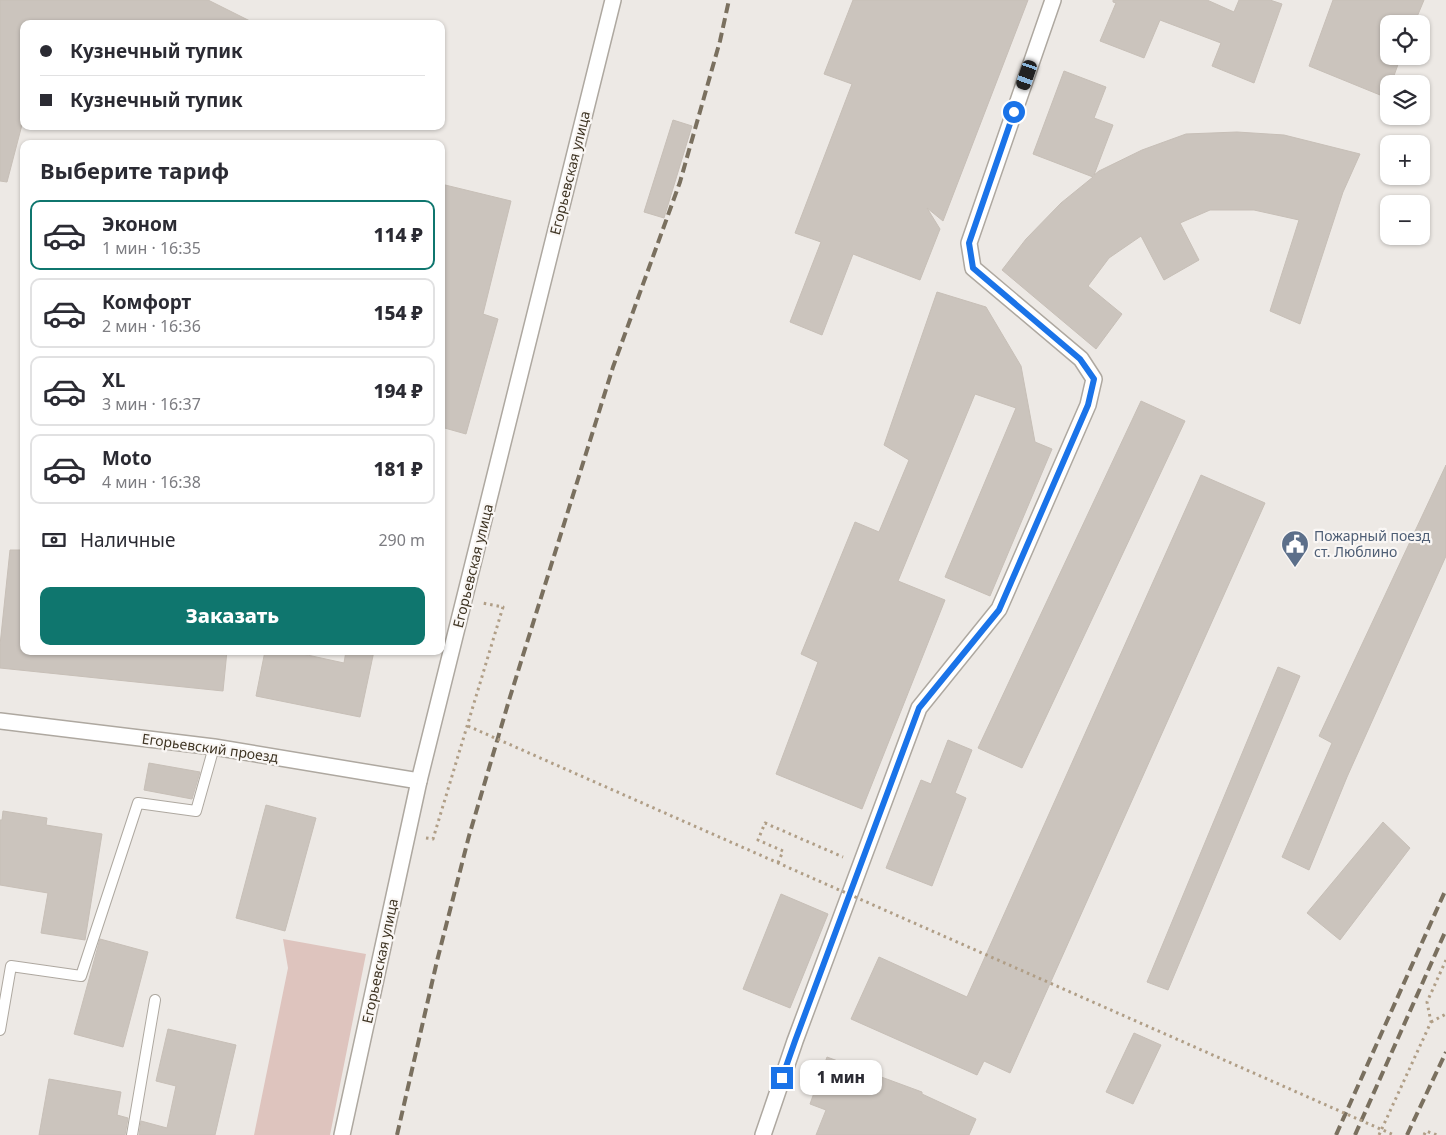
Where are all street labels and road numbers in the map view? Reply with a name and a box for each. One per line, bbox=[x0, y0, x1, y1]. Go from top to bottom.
street label: Егорьевская улица bbox=[545, 109, 594, 237]
street label: Егорьевская улица bbox=[448, 502, 497, 630]
street label: Егорьевский проезд bbox=[141, 729, 280, 767]
street label: Егорьевская улица bbox=[357, 897, 402, 1025]

